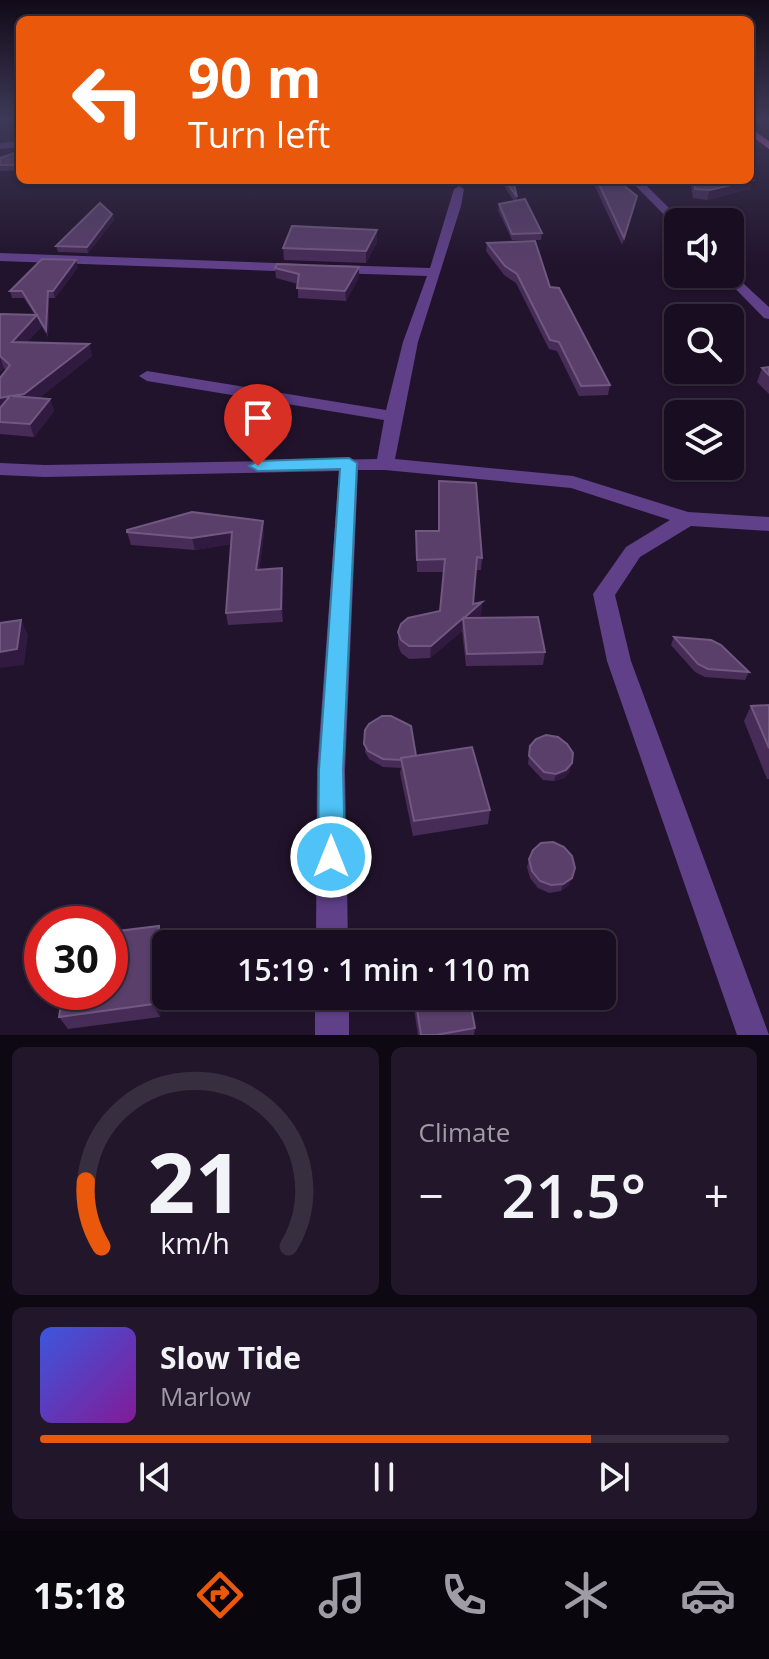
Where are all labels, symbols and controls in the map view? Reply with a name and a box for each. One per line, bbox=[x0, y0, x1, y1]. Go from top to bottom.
text: 90 m bbox=[188, 38, 322, 114]
icon: left bbox=[56, 48, 160, 152]
text: Turn left bbox=[188, 110, 330, 159]
map controls bbox=[664, 208, 744, 480]
button: sound bbox=[664, 208, 744, 288]
button: search bbox=[664, 304, 744, 384]
pin bbox=[224, 384, 292, 466]
icon: arrive bbox=[236, 396, 280, 440]
button: layers bbox=[664, 400, 744, 480]
position arrow bbox=[289, 815, 373, 899]
speed limit sign: 30 bbox=[24, 906, 128, 1010]
text: 15:19 · 1 min · 110 m bbox=[237, 949, 531, 990]
text: Climate bbox=[419, 1114, 510, 1150]
text: 21 bbox=[148, 1124, 243, 1237]
text: 21.5° bbox=[501, 1154, 646, 1236]
text: − bbox=[419, 1165, 444, 1225]
text: + bbox=[704, 1165, 729, 1225]
text: km/h bbox=[161, 1223, 230, 1262]
text: Slow Tide bbox=[160, 1337, 301, 1378]
text: Marlow bbox=[160, 1378, 251, 1414]
icon: previous bbox=[133, 1455, 177, 1499]
icon: pause bbox=[362, 1455, 406, 1499]
icon: next bbox=[592, 1455, 636, 1499]
icon: directions bbox=[192, 1567, 248, 1623]
icon: music bbox=[314, 1567, 370, 1623]
icon: phone bbox=[436, 1567, 492, 1623]
icon: climate bbox=[558, 1567, 614, 1623]
icon: car bbox=[680, 1567, 736, 1623]
text: 15:18 bbox=[33, 1571, 126, 1620]

